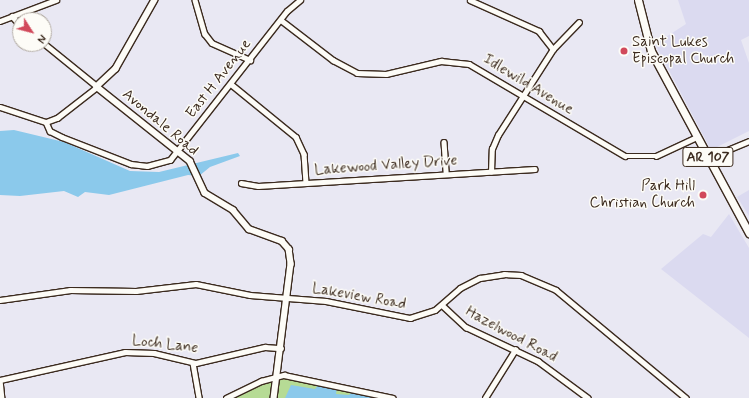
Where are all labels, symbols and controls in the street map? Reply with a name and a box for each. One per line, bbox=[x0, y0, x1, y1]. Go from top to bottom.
north arrow bbox=[12, 12, 52, 52]
text: N bbox=[33, 31, 49, 46]
place label: Saint Lukes Episcopal Church bbox=[632, 33, 738, 68]
street label: East H Avenue bbox=[184, 37, 254, 121]
marker: Saint Lukes Episcopal Church bbox=[619, 46, 629, 56]
street label: Idlewild Avenue bbox=[479, 51, 577, 119]
street label: Avondale Road bbox=[119, 86, 201, 160]
road number: AR 107 bbox=[682, 145, 734, 169]
street label: Lakewood Valley Drive bbox=[315, 152, 457, 180]
place label: Park Hill Christian Church bbox=[586, 177, 695, 212]
marker: Park Hill Christian Church bbox=[698, 190, 708, 200]
street label: Lakeview Road bbox=[311, 280, 407, 314]
street label: Hazelwood Road bbox=[463, 304, 559, 366]
street label: Loch Lane bbox=[131, 332, 199, 358]

